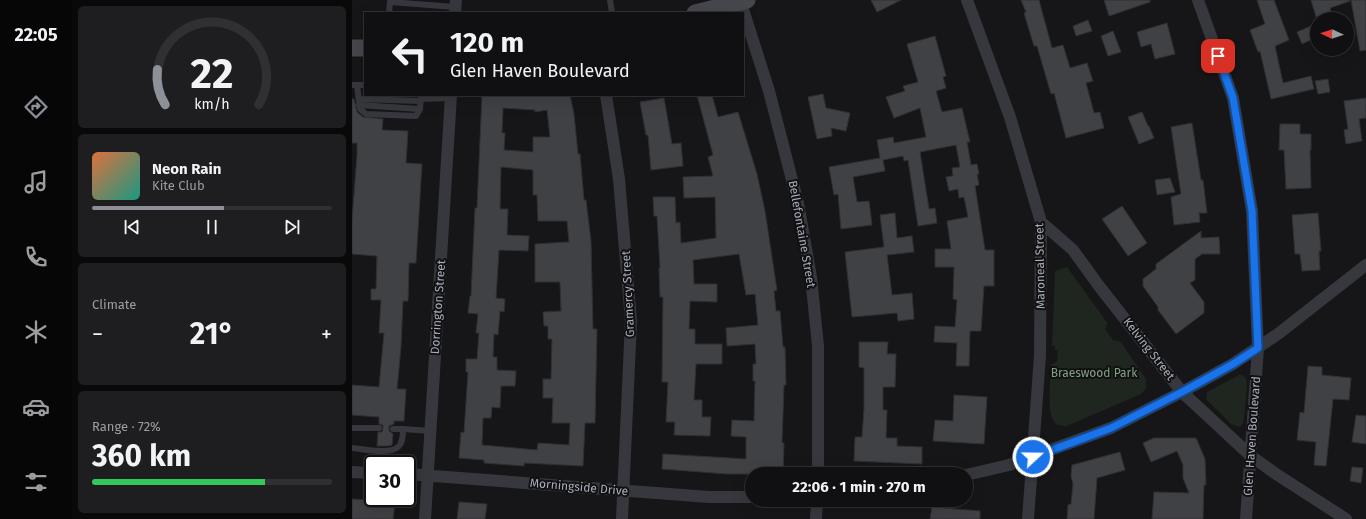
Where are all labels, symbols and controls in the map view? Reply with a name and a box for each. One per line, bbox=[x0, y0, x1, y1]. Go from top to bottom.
north arrow bbox=[1310, 12, 1354, 56]
map controls bbox=[1310, 12, 1354, 56]
text: 22:05 bbox=[14, 24, 58, 46]
text: 120 m bbox=[450, 26, 524, 59]
icon: left bbox=[384, 28, 436, 80]
pin bbox=[1201, 39, 1235, 73]
icon: arrive bbox=[1207, 45, 1229, 67]
text: 22 bbox=[190, 49, 234, 99]
text: Glen Haven Boulevard bbox=[450, 60, 630, 82]
icon: directions bbox=[22, 93, 50, 121]
text: km/h bbox=[194, 96, 230, 113]
text: Neon Rain bbox=[152, 160, 221, 178]
icon: music bbox=[22, 168, 50, 196]
text: Kite Club bbox=[152, 178, 205, 193]
street label: Bellefontaine Street bbox=[786, 179, 818, 289]
icon: previous bbox=[121, 216, 143, 238]
icon: pause bbox=[201, 216, 223, 238]
icon: next bbox=[281, 216, 303, 238]
street label: Maroneal Street bbox=[1032, 222, 1048, 309]
icon: phone bbox=[22, 243, 50, 271]
street label: Gramercy Street bbox=[619, 250, 637, 338]
street label: Dorrington Street bbox=[428, 259, 448, 355]
text: Climate bbox=[92, 297, 136, 312]
street label: Kelving Street bbox=[1120, 315, 1178, 383]
text: 21° bbox=[190, 316, 234, 352]
icon: climate bbox=[22, 318, 50, 346]
text: − bbox=[92, 321, 103, 348]
text: + bbox=[321, 321, 332, 348]
park label: Braeswood Park bbox=[1051, 366, 1138, 380]
street label: Glen Haven Boulevard bbox=[1241, 376, 1263, 496]
icon: car bbox=[22, 393, 50, 421]
text: Range · 72% bbox=[92, 419, 161, 434]
position arrow bbox=[1012, 436, 1054, 478]
text: 360 km bbox=[92, 438, 191, 474]
speed limit sign: 30 bbox=[364, 455, 416, 507]
icon: filters bbox=[22, 468, 50, 496]
street label: Morningside Drive bbox=[529, 476, 629, 498]
text: 22:06 · 1 min · 270 m bbox=[792, 478, 926, 496]

